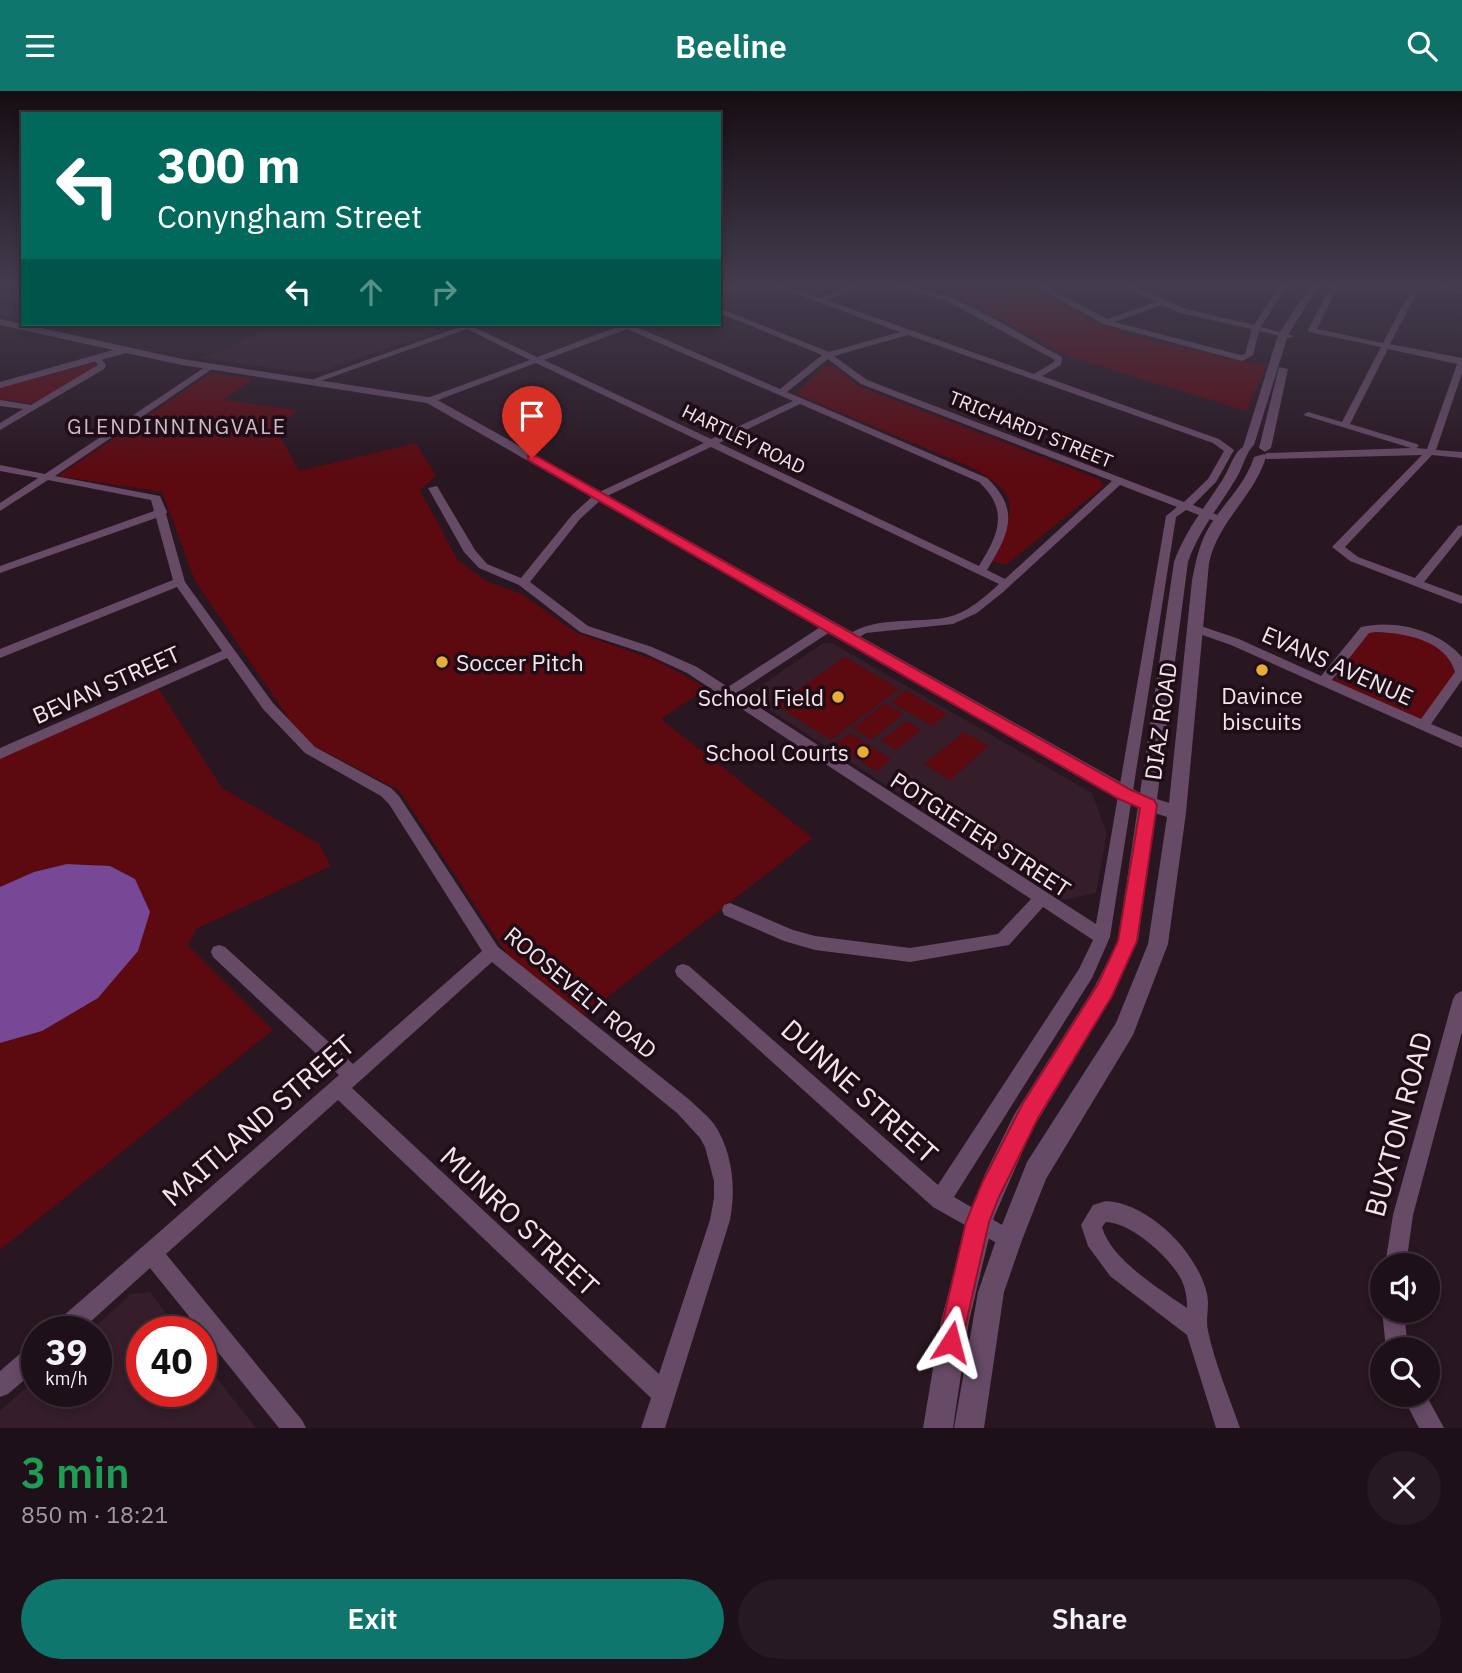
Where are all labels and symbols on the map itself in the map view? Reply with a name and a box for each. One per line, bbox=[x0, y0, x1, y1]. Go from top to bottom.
street label: TRICHARDT STREET bbox=[946, 385, 1117, 473]
pin bbox=[502, 386, 562, 458]
street label: HARTLEY ROAD bbox=[678, 399, 810, 479]
district label: GLENDINNINGVALE bbox=[67, 412, 287, 440]
street label: EVANS AVENUE bbox=[1258, 618, 1418, 712]
street label: BEVAN STREET bbox=[27, 638, 185, 730]
place label: Soccer Pitch bbox=[456, 647, 584, 677]
marker: Soccer Pitch bbox=[434, 654, 450, 670]
street label: DIAZ ROAD bbox=[1137, 660, 1183, 782]
marker: Davince biscuits bbox=[1254, 662, 1270, 678]
place label: Davince biscuits bbox=[1221, 680, 1303, 736]
place label: School Field bbox=[698, 682, 824, 712]
marker: School Field bbox=[830, 689, 846, 705]
place label: School Courts bbox=[706, 737, 849, 767]
marker: School Courts bbox=[855, 744, 871, 760]
street label: POTGIETER STREET bbox=[885, 765, 1077, 903]
street label: ROOSEVELT ROAD bbox=[499, 919, 663, 1065]
street label: DUNNE STREET bbox=[774, 1011, 946, 1171]
street label: MAITLAND STREET bbox=[154, 1026, 362, 1214]
street label: BUXTON ROAD bbox=[1356, 1027, 1440, 1221]
street label: MUNRO STREET bbox=[433, 1138, 607, 1304]
position arrow bbox=[914, 1305, 988, 1379]
speed limit sign: 40 bbox=[126, 1316, 217, 1407]

